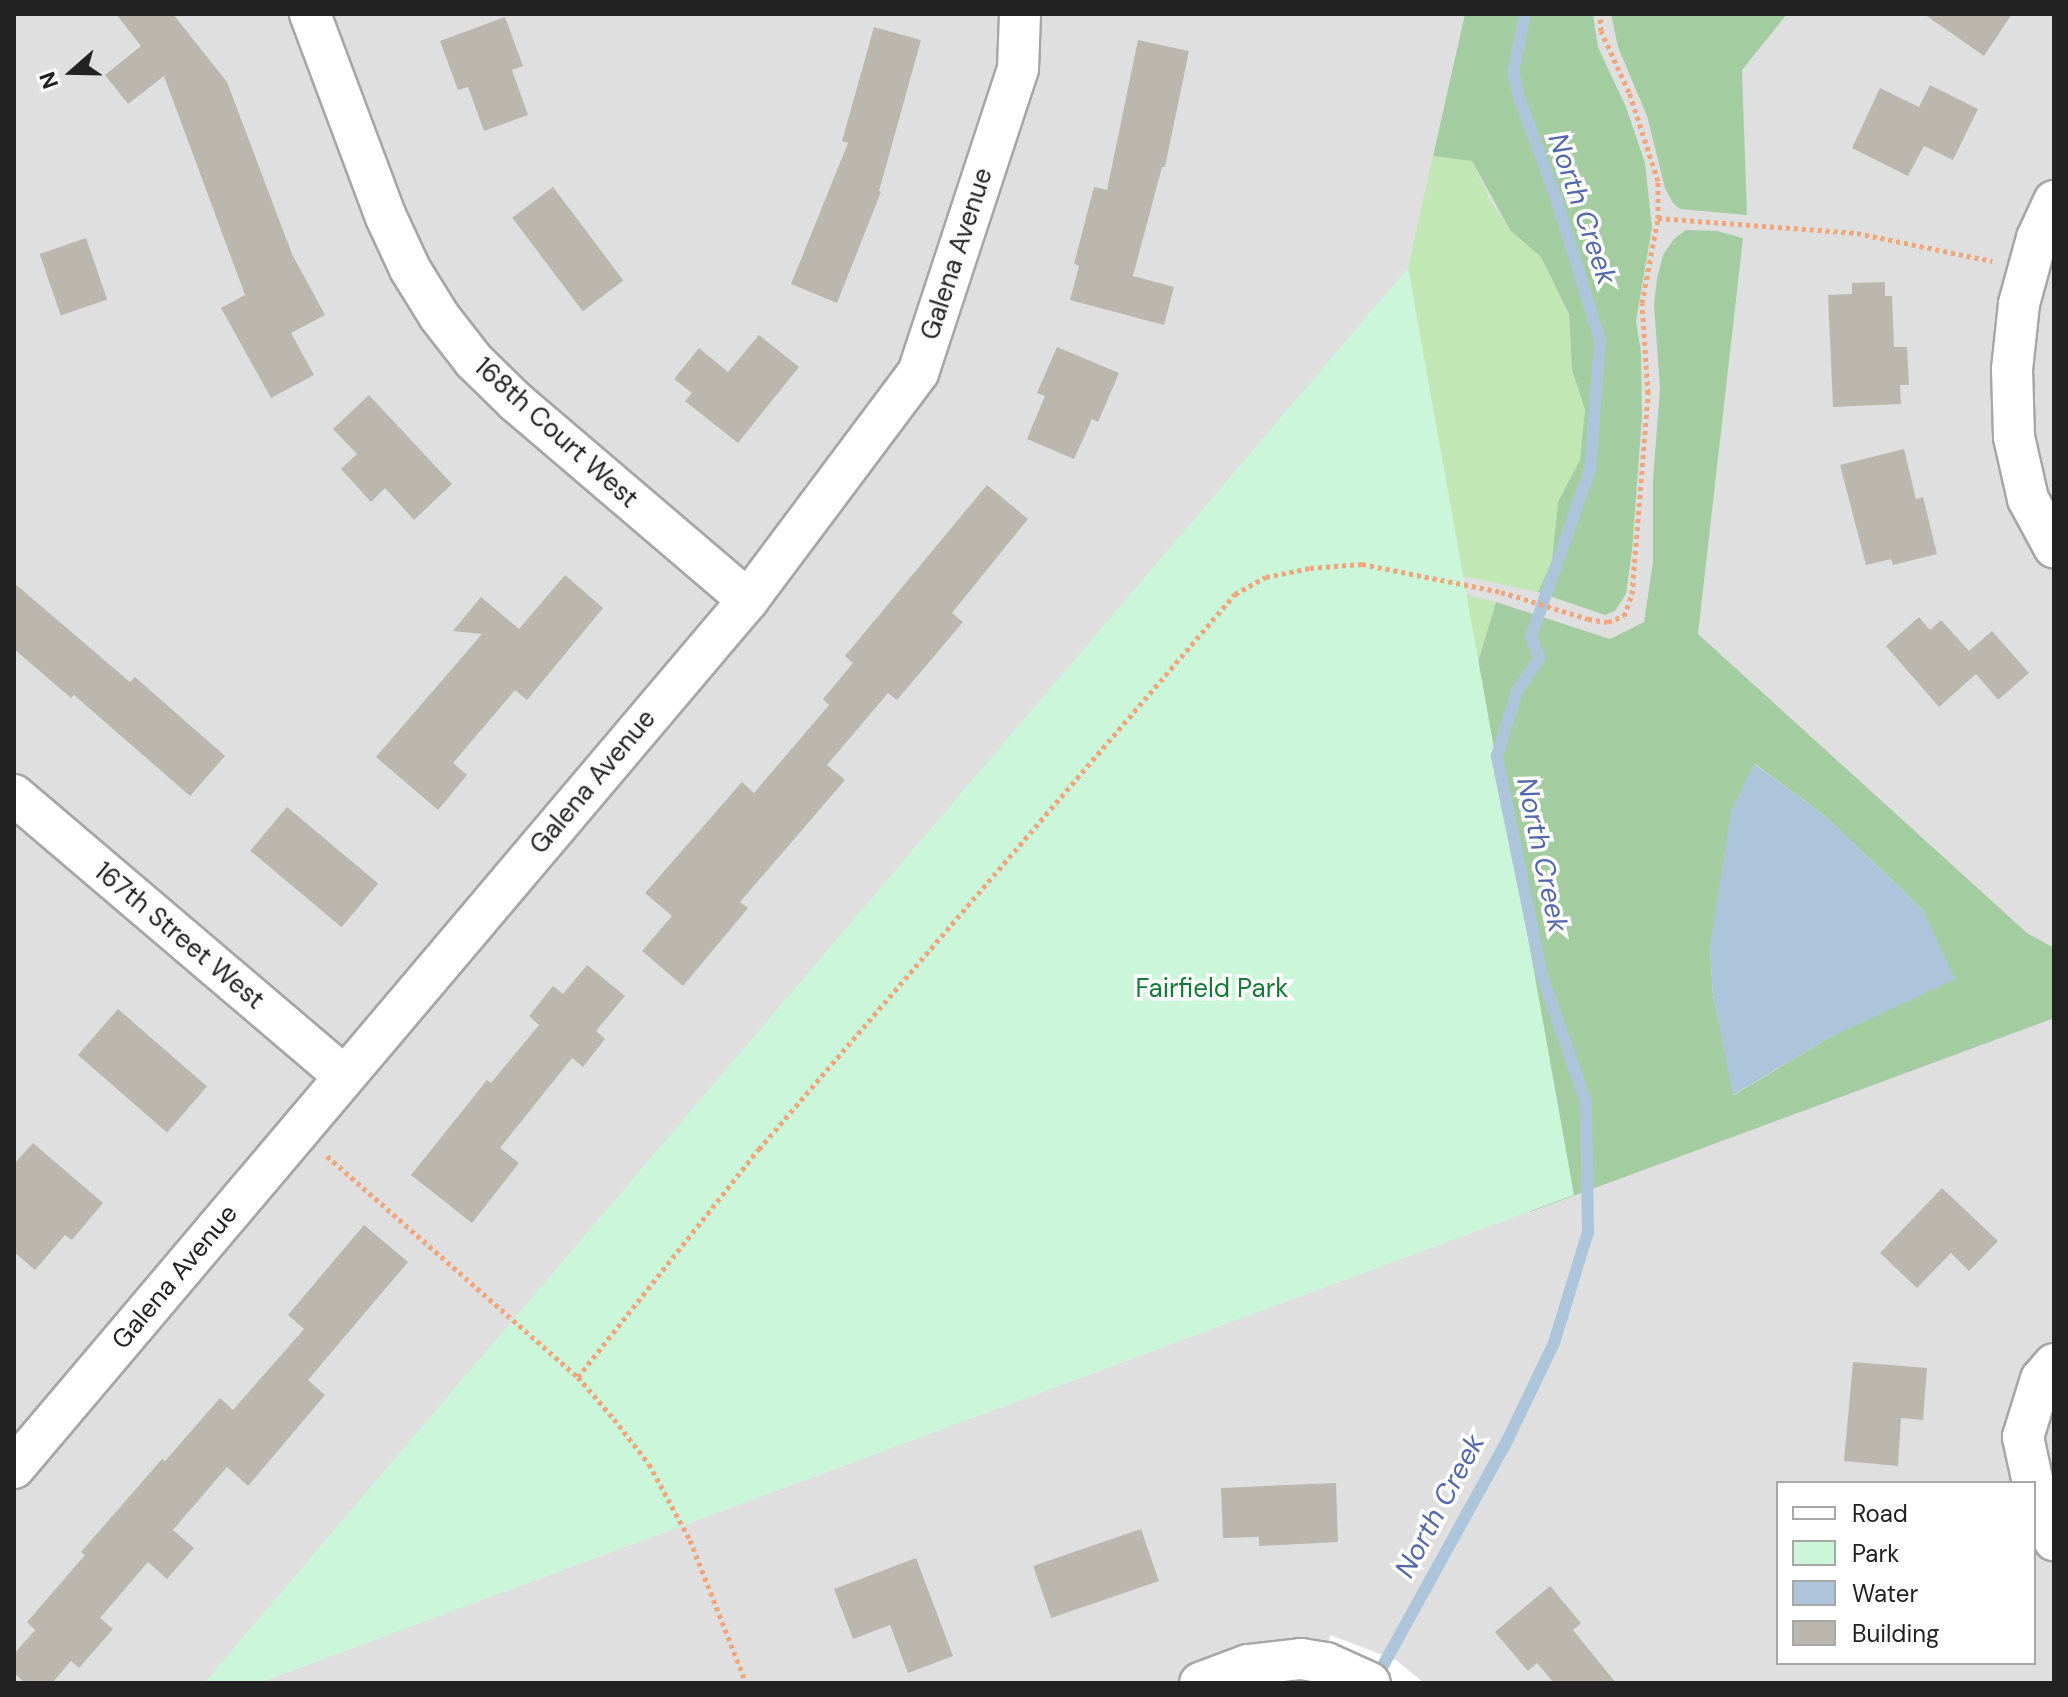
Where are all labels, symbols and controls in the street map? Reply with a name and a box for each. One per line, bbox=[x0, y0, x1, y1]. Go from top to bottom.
north arrow bbox=[32, 32, 112, 112]
text: N bbox=[33, 68, 65, 93]
water label: North Creek bbox=[1540, 129, 1624, 289]
street label: Galena Avenue bbox=[915, 164, 999, 344]
street label: 168th Court West bbox=[468, 351, 644, 515]
street label: Galena Avenue bbox=[524, 704, 662, 860]
water label: North Creek bbox=[1509, 774, 1575, 936]
street label: 167th Street West bbox=[88, 856, 270, 1016]
park label: Fairfield Park bbox=[1136, 973, 1288, 1005]
street label: Galena Avenue bbox=[106, 1199, 244, 1355]
water label: North Creek bbox=[1388, 1429, 1492, 1583]
legend bbox=[1776, 1481, 2036, 1665]
text: Road bbox=[1852, 1498, 1908, 1529]
text: Park bbox=[1852, 1538, 1899, 1569]
text: Water bbox=[1852, 1578, 1918, 1609]
text: Building bbox=[1852, 1618, 1939, 1649]

